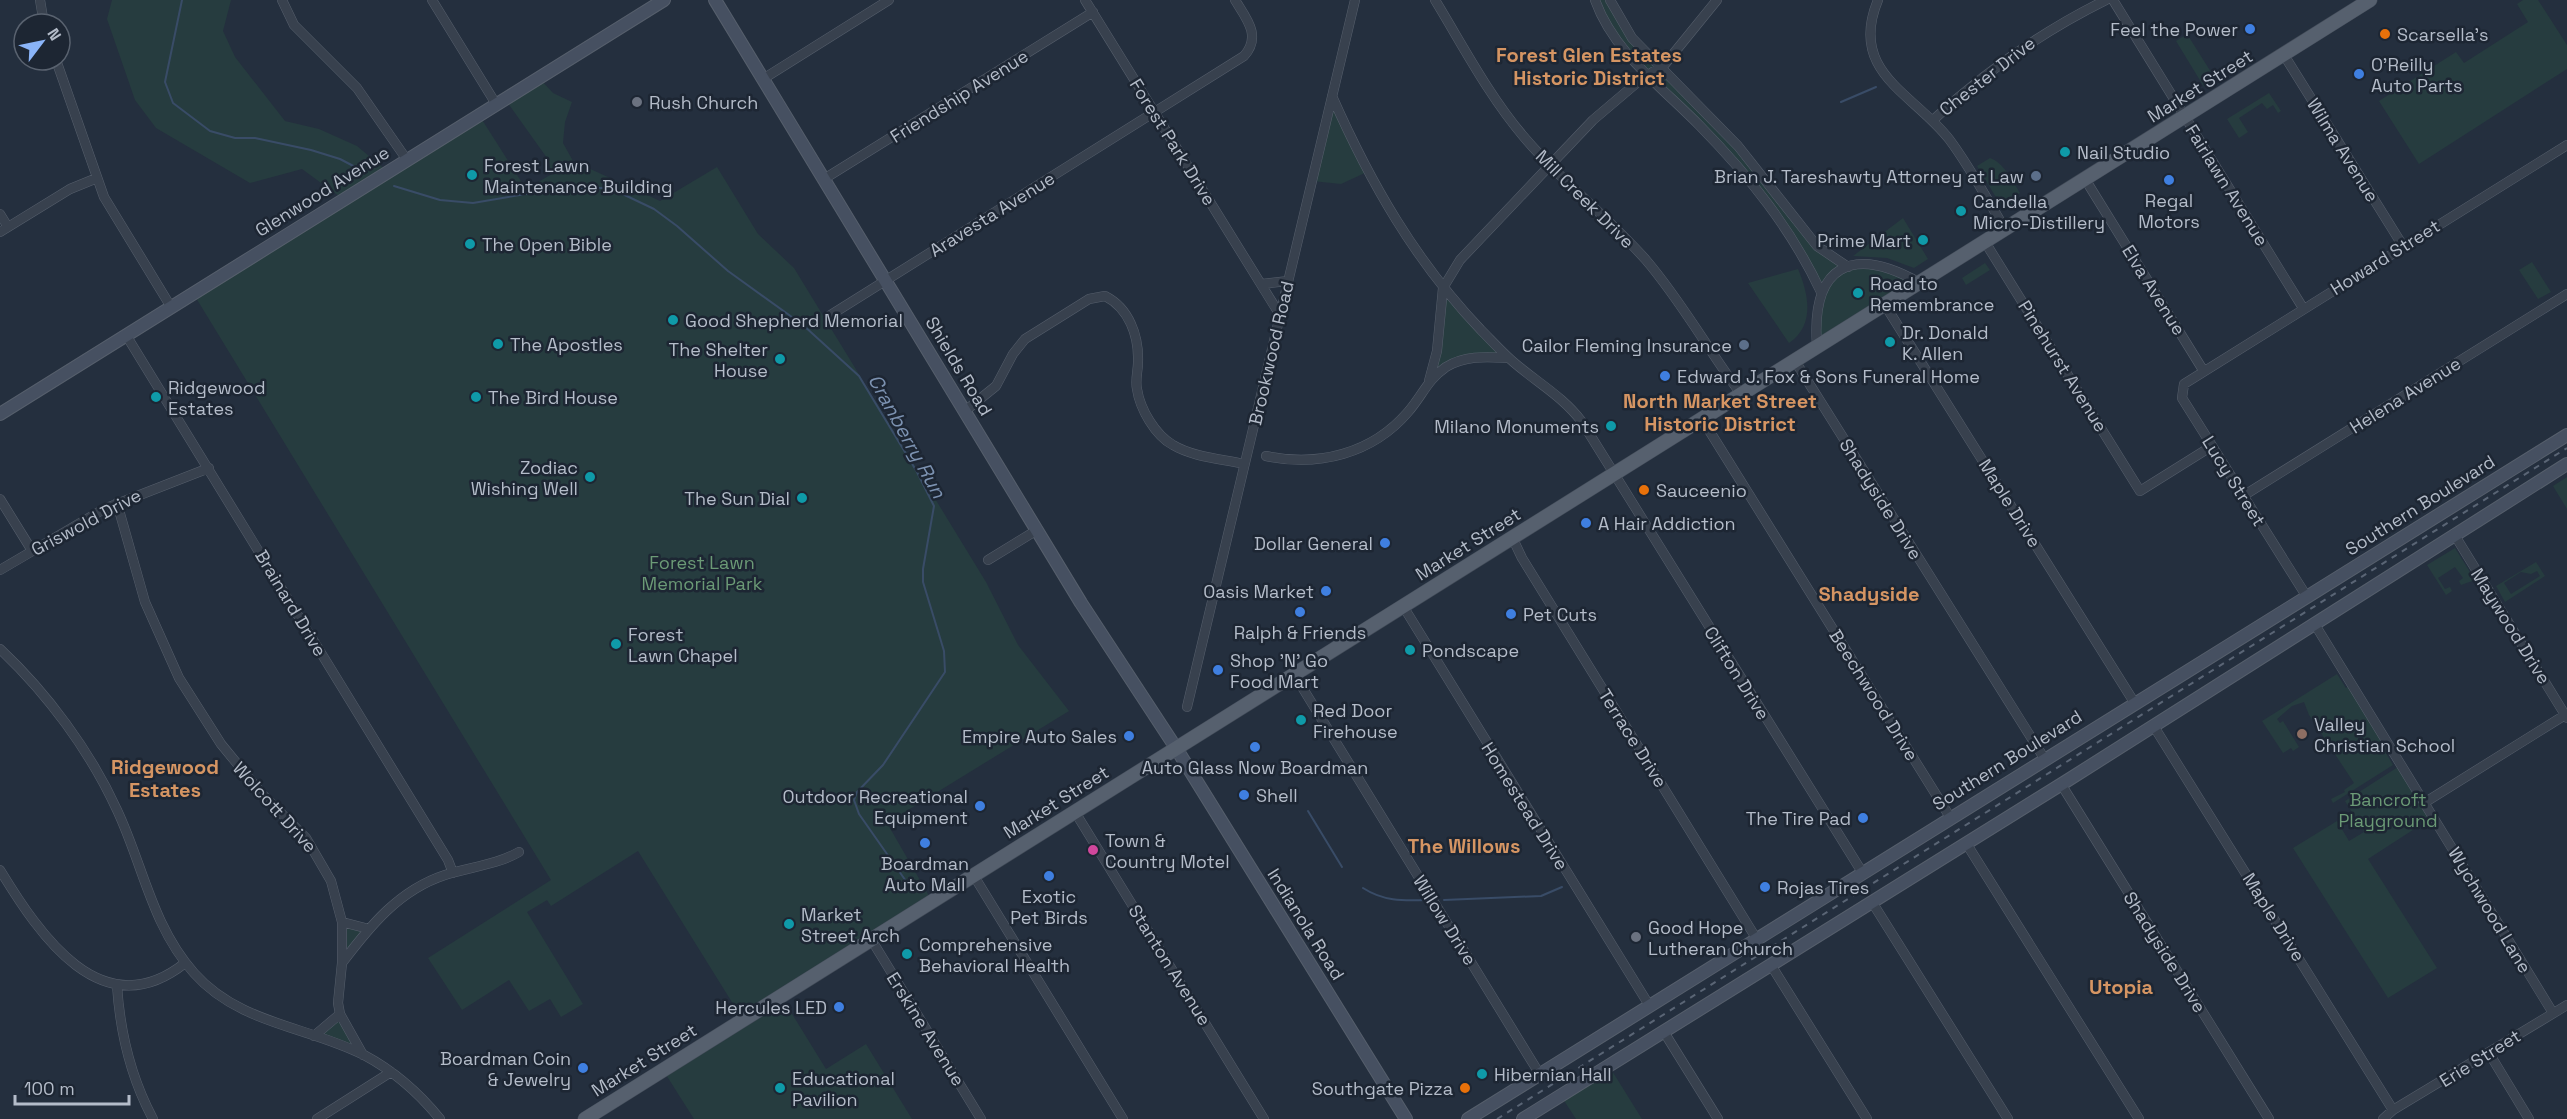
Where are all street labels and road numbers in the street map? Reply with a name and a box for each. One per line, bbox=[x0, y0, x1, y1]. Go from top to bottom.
street label: Chester Drive bbox=[1934, 31, 2040, 121]
street label: Friendship Avenue bbox=[886, 44, 1032, 148]
street label: Market Street bbox=[2143, 44, 2257, 128]
street label: Forest Park Drive bbox=[1125, 74, 1221, 210]
street label: Wilma Avenue bbox=[2302, 94, 2384, 206]
street label: Fairlawn Avenue bbox=[2180, 120, 2274, 250]
street label: Glenwood Avenue bbox=[251, 140, 393, 242]
street label: Mill Creek Drive bbox=[1531, 145, 1639, 253]
street label: Aravesta Avenue bbox=[925, 166, 1059, 262]
street label: Howard Street bbox=[2326, 214, 2444, 300]
street label: Elva Avenue bbox=[2117, 241, 2191, 339]
street label: Brookwood Road bbox=[1243, 279, 1299, 427]
street label: Pinehurst Avenue bbox=[2013, 296, 2113, 436]
street label: Shields Road bbox=[920, 312, 998, 420]
street label: Helena Avenue bbox=[2345, 352, 2465, 438]
street label: Lucy Street bbox=[2197, 432, 2271, 530]
street label: Shadyside Drive bbox=[1835, 434, 1927, 564]
street label: Southern Boulevard bbox=[2341, 450, 2499, 560]
street label: Maple Drive bbox=[1974, 454, 2046, 552]
street label: Griswold Drive bbox=[27, 483, 145, 561]
street label: Market Street bbox=[1411, 502, 1525, 586]
street label: Brainard Drive bbox=[250, 546, 332, 660]
street label: Maywood Drive bbox=[2466, 564, 2556, 688]
street label: Clifton Drive bbox=[1699, 622, 1775, 724]
street label: Beechwood Drive bbox=[1824, 625, 1924, 765]
street label: Terrace Drive bbox=[1594, 684, 1672, 792]
street label: Southern Boulevard bbox=[1928, 705, 2086, 815]
street label: Homestead Drive bbox=[1476, 738, 1574, 874]
street label: Wolcott Drive bbox=[228, 757, 322, 857]
street label: Market Street bbox=[999, 760, 1113, 844]
street label: Wychwood Lane bbox=[2443, 843, 2537, 977]
street label: Indianola Road bbox=[1262, 864, 1350, 984]
street label: Maple Drive bbox=[2238, 868, 2310, 966]
street label: Willow Drive bbox=[1408, 871, 1482, 969]
street label: Shadyside Drive bbox=[2119, 887, 2211, 1017]
street label: Stanton Avenue bbox=[1124, 900, 1216, 1030]
street label: Erskine Avenue bbox=[882, 968, 970, 1090]
street label: Market Street bbox=[587, 1018, 701, 1102]
street label: Erie Street bbox=[2435, 1024, 2525, 1092]

